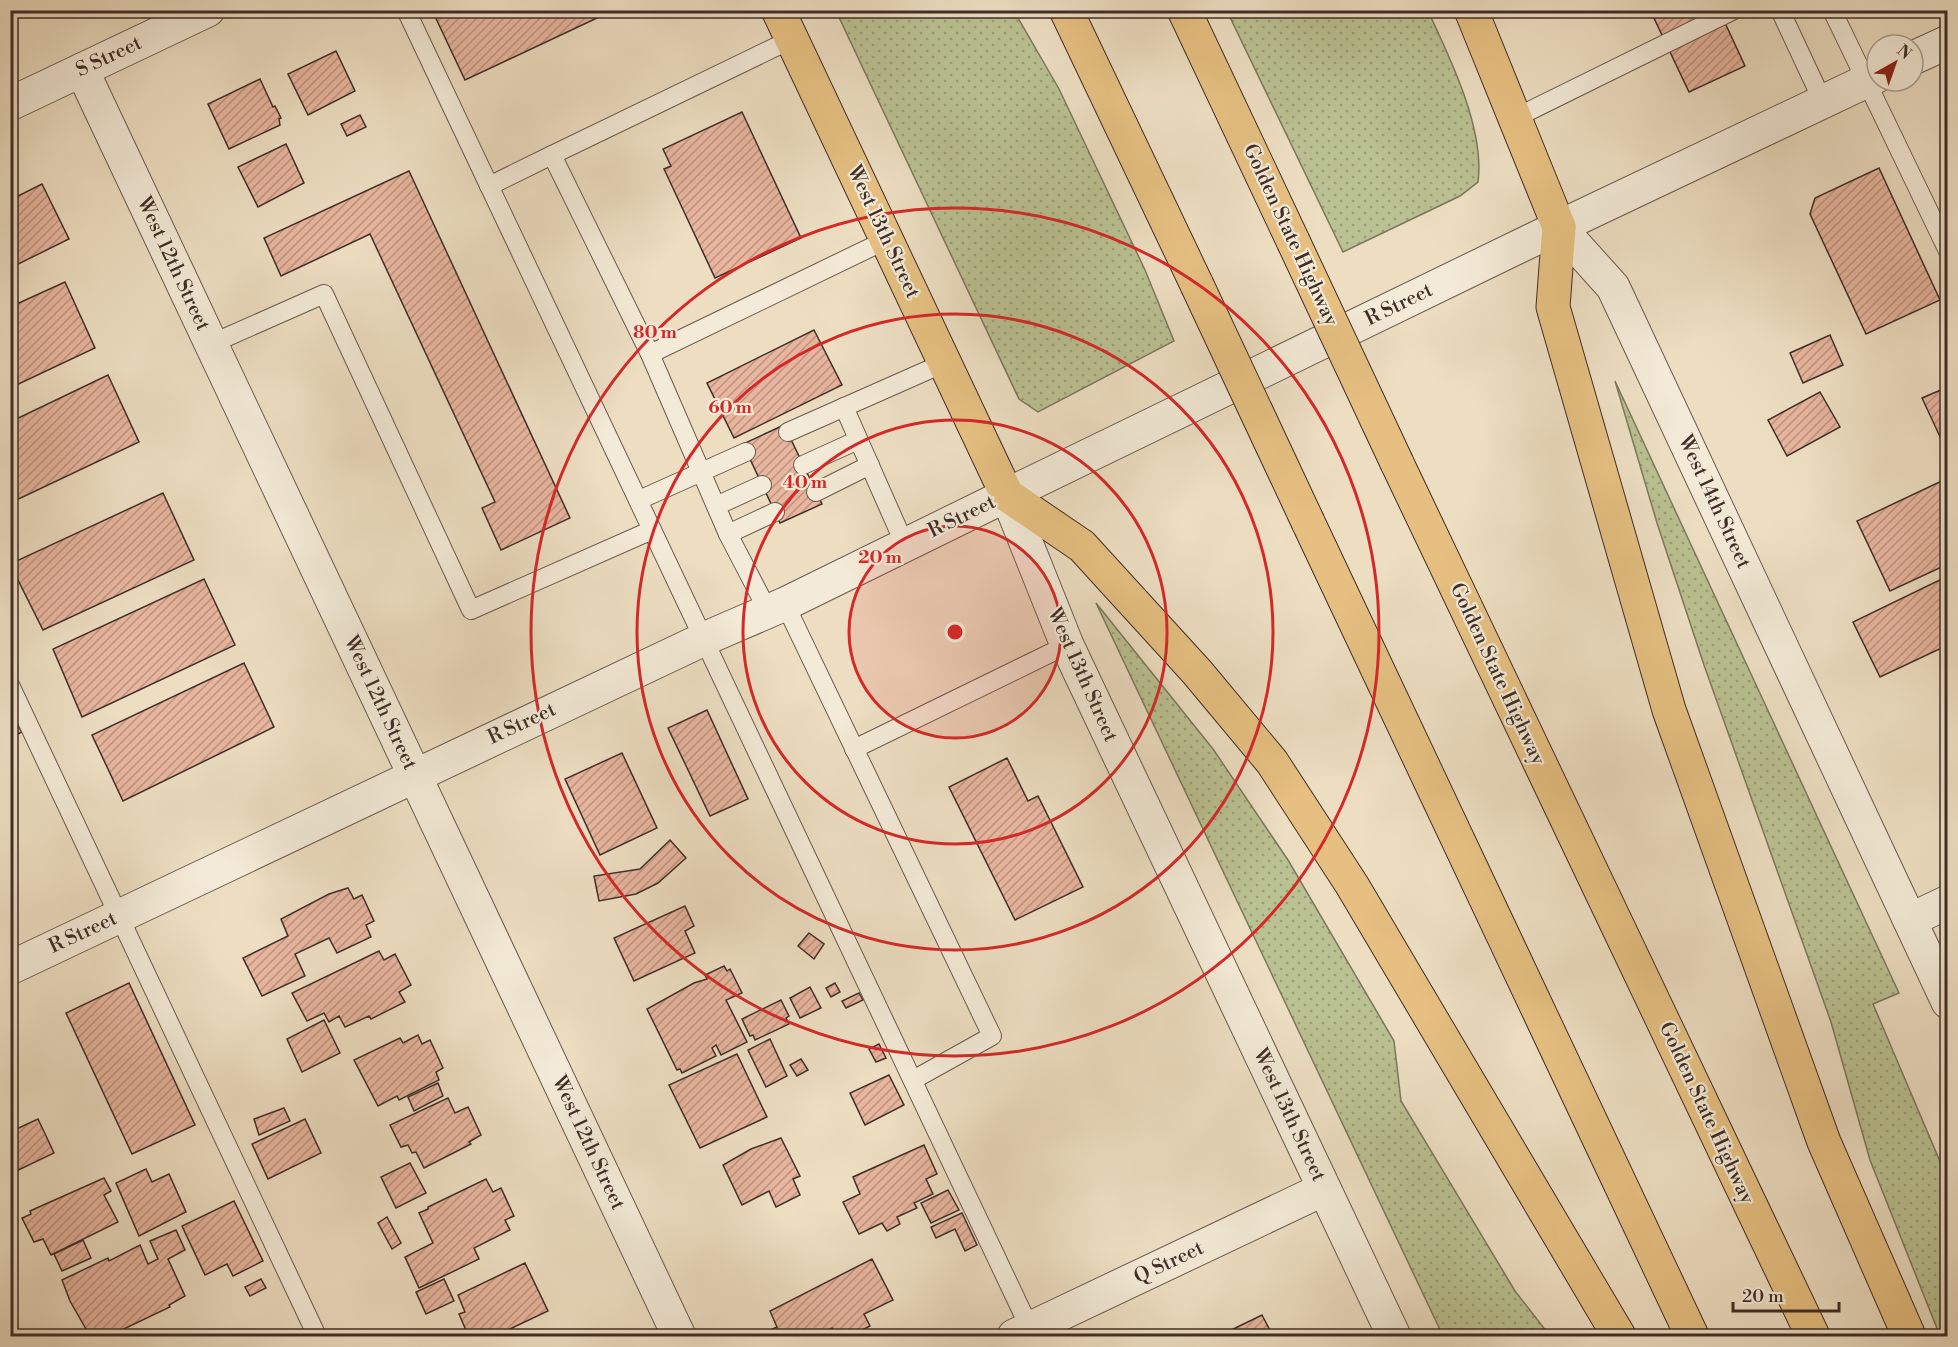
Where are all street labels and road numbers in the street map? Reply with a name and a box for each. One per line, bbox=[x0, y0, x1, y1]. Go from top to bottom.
street label: S Street bbox=[72, 31, 146, 83]
street label: Golden State Highway bbox=[1237, 140, 1343, 330]
street label: West 13th Street bbox=[841, 160, 925, 303]
street label: West 12th Street bbox=[131, 192, 215, 335]
street label: R Street bbox=[1361, 278, 1437, 332]
street label: West 14th Street bbox=[1672, 430, 1756, 573]
street label: R Street bbox=[924, 490, 1000, 544]
street label: Golden State Highway bbox=[1444, 579, 1550, 769]
street label: West 13th Street bbox=[1041, 603, 1123, 746]
street label: West 12th Street bbox=[338, 631, 422, 774]
street label: R Street bbox=[484, 697, 560, 751]
street label: R Street bbox=[45, 906, 121, 960]
street label: Golden State Highway bbox=[1653, 1018, 1759, 1208]
street label: West 13th Street bbox=[1247, 1043, 1331, 1186]
street label: West 12th Street bbox=[546, 1071, 630, 1214]
street label: Q Street bbox=[1130, 1236, 1208, 1290]

